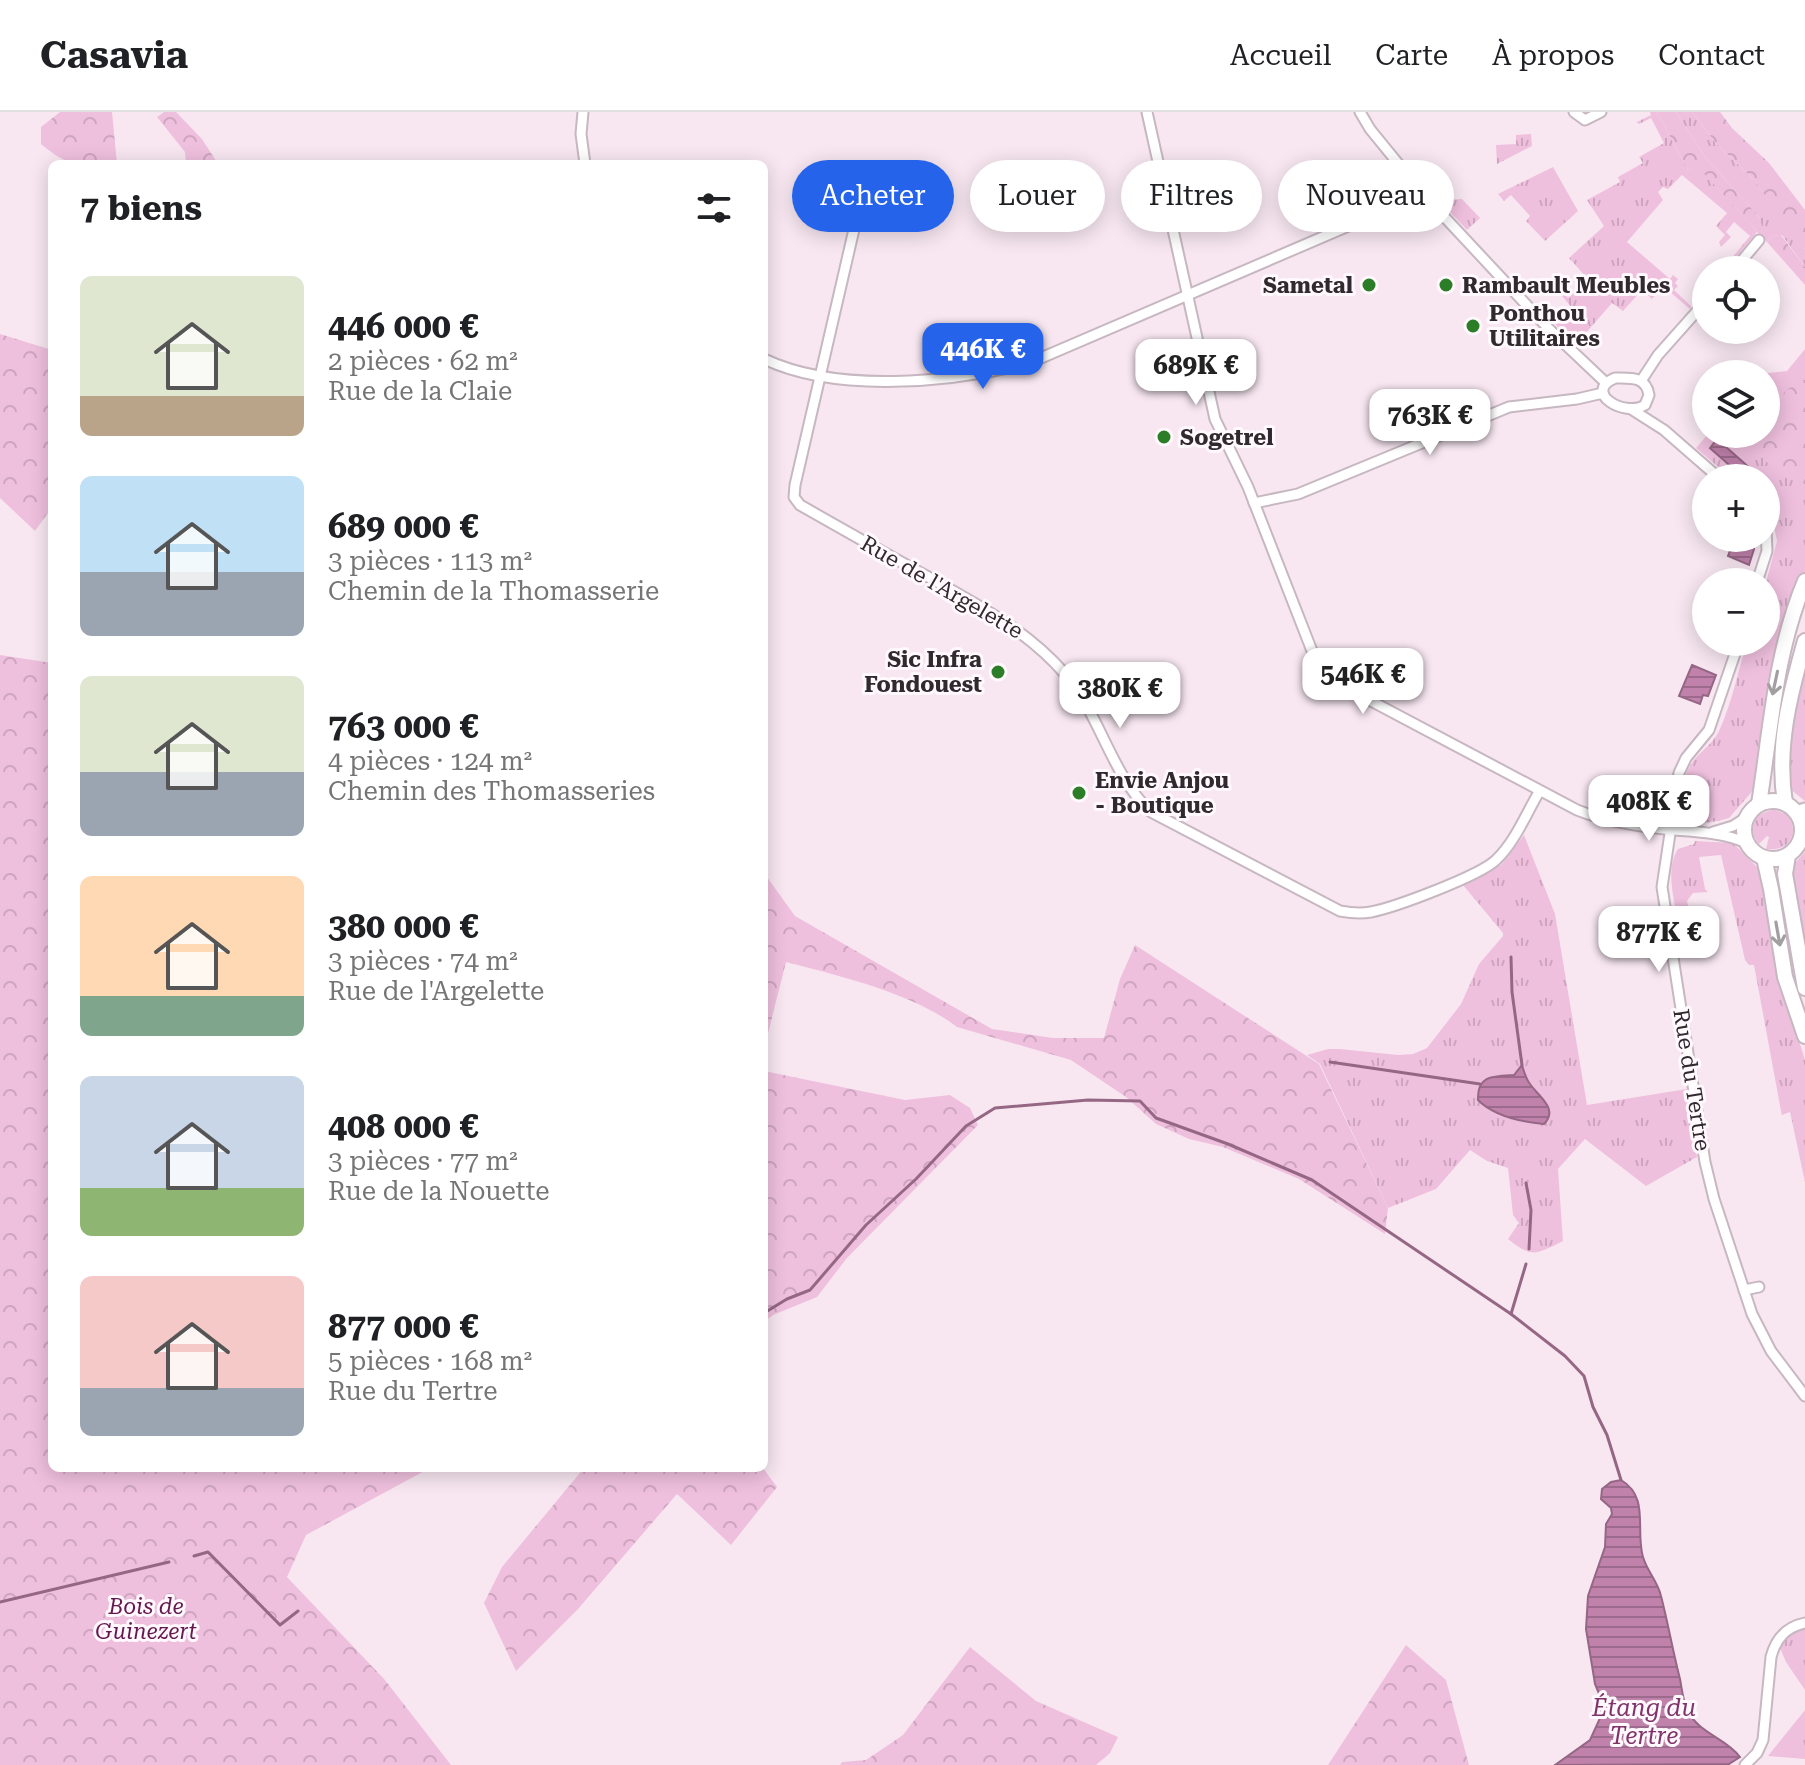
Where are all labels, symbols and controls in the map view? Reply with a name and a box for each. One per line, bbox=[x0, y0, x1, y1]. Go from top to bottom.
text: Casavia bbox=[40, 33, 188, 77]
text: Accueil bbox=[1230, 39, 1331, 72]
text: Carte bbox=[1375, 39, 1448, 72]
text: À propos bbox=[1492, 39, 1614, 72]
text: Contact bbox=[1658, 39, 1765, 72]
chip: Acheter bbox=[792, 160, 954, 232]
chip: Louer bbox=[970, 160, 1105, 232]
chip: Filtres bbox=[1121, 160, 1262, 232]
chip: Nouveau bbox=[1278, 160, 1454, 232]
icon: filters bbox=[692, 186, 736, 230]
text: 7 biens bbox=[80, 188, 202, 228]
map controls bbox=[1692, 256, 1780, 656]
button: locate bbox=[1692, 256, 1780, 344]
place label: Sametal bbox=[1263, 273, 1353, 298]
place label: Rambault Meubles bbox=[1462, 273, 1670, 298]
marker: Sametal bbox=[1360, 276, 1378, 294]
marker: Rambault Meubles bbox=[1437, 276, 1455, 294]
place label: Ponthou Utilitaires bbox=[1489, 301, 1600, 351]
text: 446 000 € bbox=[328, 306, 478, 346]
icon: home bbox=[144, 308, 240, 404]
marker: Ponthou Utilitaires bbox=[1464, 317, 1482, 335]
pin: 446K € bbox=[918, 323, 1048, 391]
text: 446K € bbox=[940, 334, 1026, 364]
pin: 689K € bbox=[1131, 339, 1261, 407]
text: 2 pièces · 62 m² bbox=[328, 346, 518, 376]
text: 689K € bbox=[1153, 350, 1239, 380]
button: layers bbox=[1692, 360, 1780, 448]
text: Rue de la Claie bbox=[328, 376, 512, 406]
pin: 763K € bbox=[1365, 389, 1495, 457]
text: 763K € bbox=[1387, 400, 1473, 430]
place label: Sogetrel bbox=[1180, 425, 1273, 450]
marker: Sogetrel bbox=[1155, 428, 1173, 446]
button: + bbox=[1692, 464, 1780, 552]
text: 689 000 € bbox=[328, 506, 478, 546]
icon: home bbox=[144, 508, 240, 604]
street label: Rue de l'Argelette bbox=[856, 530, 1028, 644]
text: 3 pièces · 113 m² bbox=[328, 546, 532, 576]
button: − bbox=[1692, 568, 1780, 656]
text: Chemin de la Thomasserie bbox=[328, 576, 659, 606]
place label: Sic Infra Fondouest bbox=[864, 647, 982, 697]
pin: 546K € bbox=[1298, 648, 1428, 716]
text: 546K € bbox=[1320, 659, 1406, 689]
pin: 380K € bbox=[1055, 662, 1185, 730]
marker: Sic Infra Fondouest bbox=[989, 663, 1007, 681]
one-way arrow bbox=[1767, 669, 1782, 695]
text: 380K € bbox=[1077, 673, 1163, 703]
text: 763 000 € bbox=[328, 706, 478, 746]
icon: home bbox=[144, 708, 240, 804]
text: 4 pièces · 124 m² bbox=[328, 746, 532, 776]
place label: Envie Anjou - Boutique bbox=[1095, 768, 1230, 818]
pin: 408K € bbox=[1584, 775, 1714, 843]
text: Chemin des Thomasseries bbox=[328, 776, 655, 806]
marker: Envie Anjou - Boutique bbox=[1070, 784, 1088, 802]
text: 408K € bbox=[1606, 786, 1692, 816]
text: 380 000 € bbox=[328, 906, 478, 946]
pin: 877K € bbox=[1594, 906, 1724, 974]
icon: home bbox=[144, 908, 240, 1004]
text: 877K € bbox=[1616, 917, 1702, 947]
one-way arrow bbox=[1771, 921, 1786, 946]
text: 3 pièces · 74 m² bbox=[328, 946, 518, 976]
text: Rue de l'Argelette bbox=[328, 976, 544, 1006]
street label: Rue du Tertre bbox=[1668, 1007, 1716, 1153]
text: 408 000 € bbox=[328, 1106, 478, 1146]
icon: home bbox=[144, 1108, 240, 1204]
text: 3 pièces · 77 m² bbox=[328, 1146, 518, 1176]
text: Rue de la Nouette bbox=[328, 1176, 550, 1206]
text: 877 000 € bbox=[328, 1306, 478, 1346]
icon: home bbox=[144, 1308, 240, 1404]
text: 5 pièces · 168 m² bbox=[328, 1346, 532, 1376]
text: Rue du Tertre bbox=[328, 1376, 498, 1406]
park label: Bois de Guinezert bbox=[95, 1594, 198, 1644]
water label: Étang du Tertre bbox=[1591, 1693, 1696, 1750]

